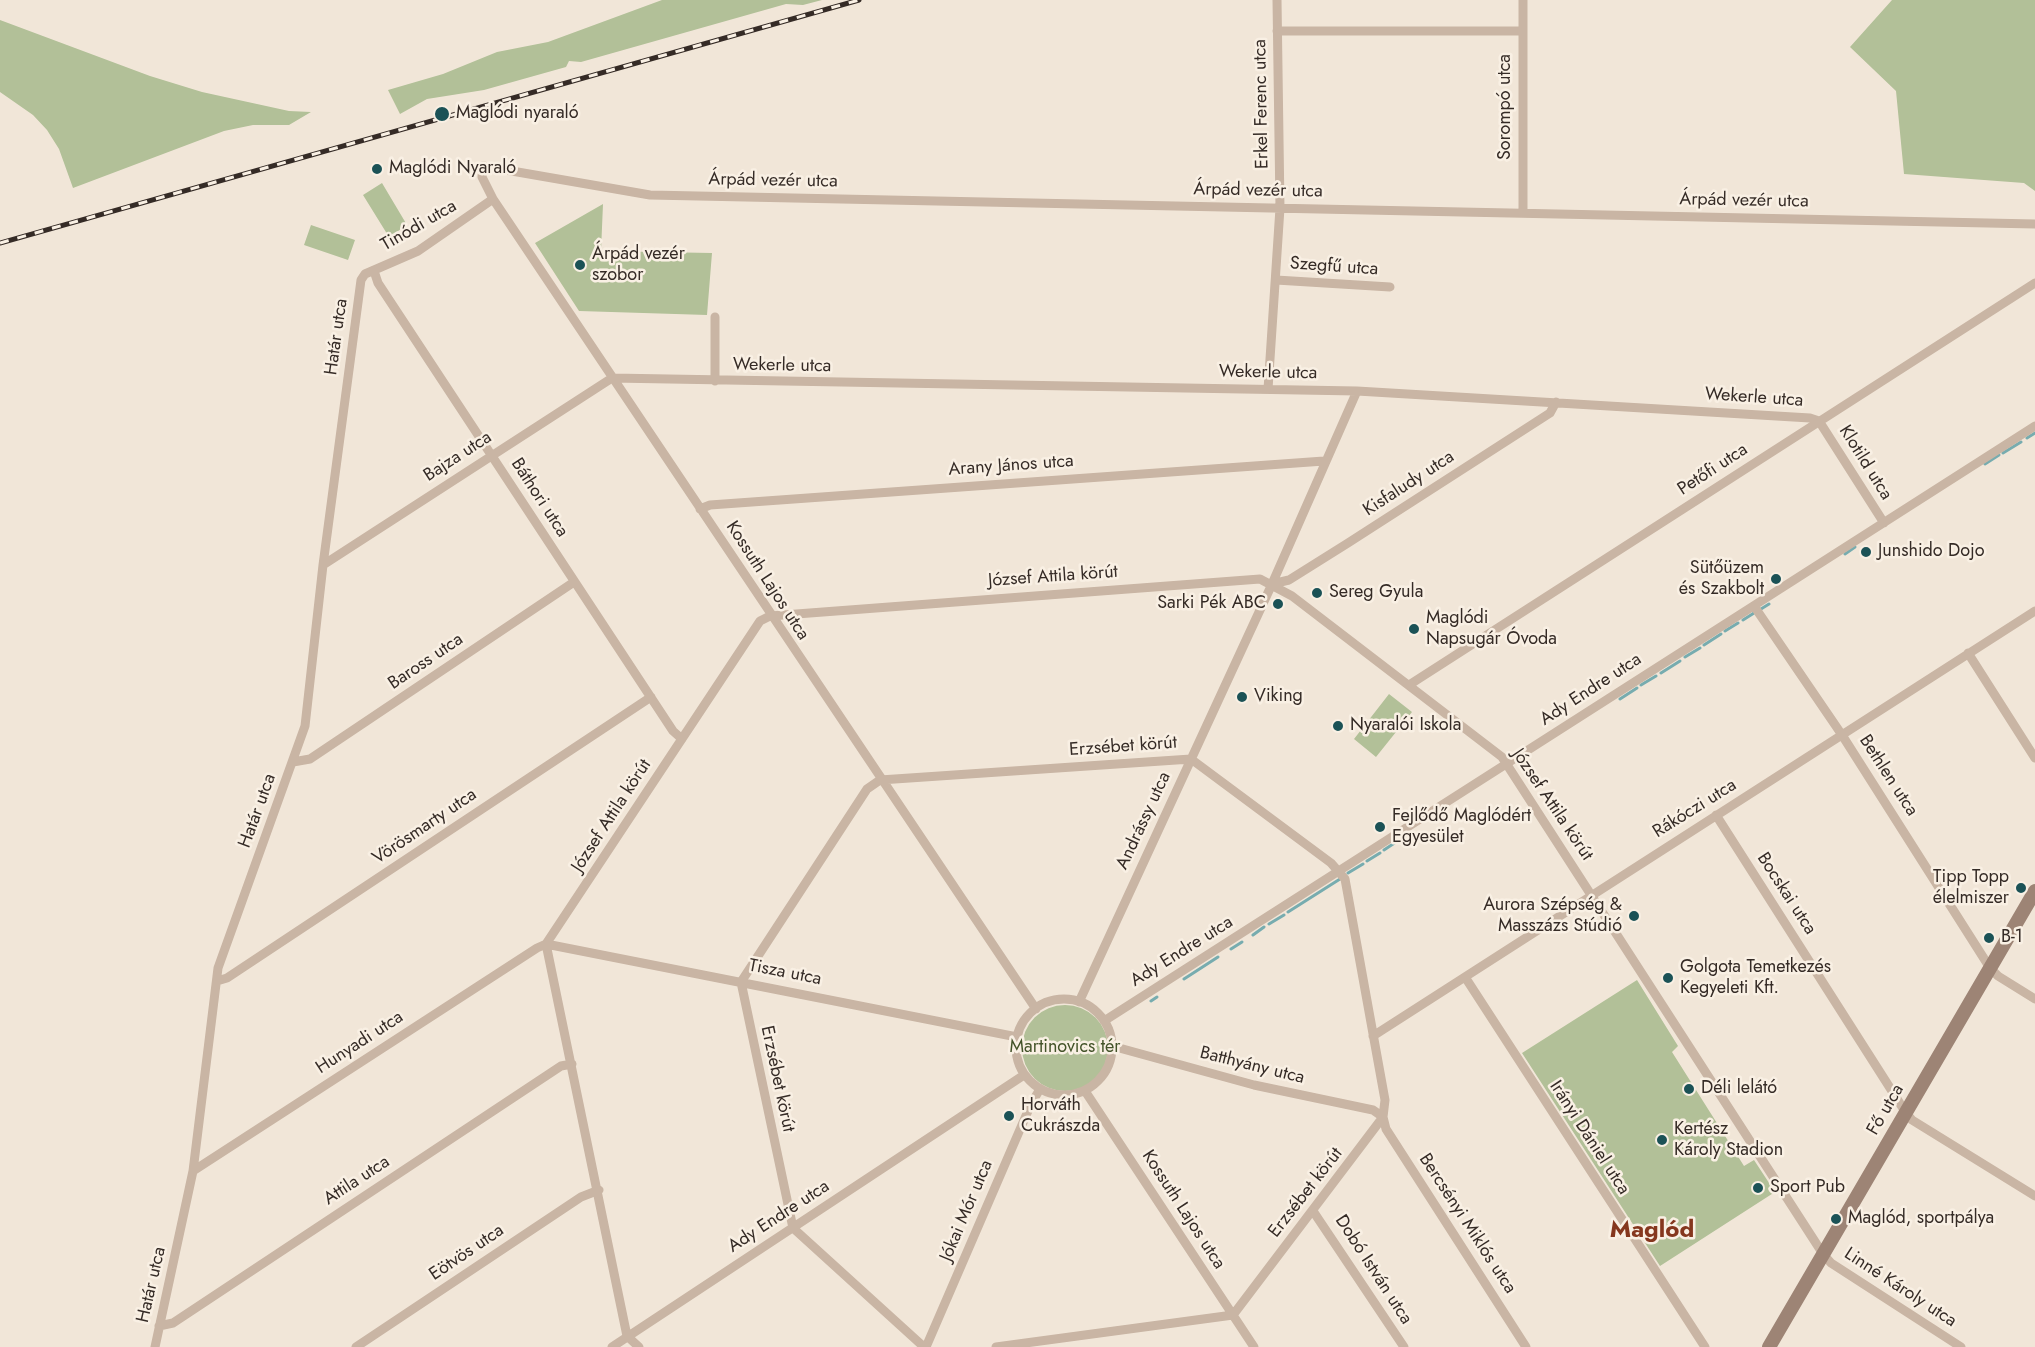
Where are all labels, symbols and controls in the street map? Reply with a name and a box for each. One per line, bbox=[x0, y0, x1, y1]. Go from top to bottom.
street label: Erkel Ferenc utca bbox=[1250, 39, 1274, 169]
street label: Sorompó utca bbox=[1495, 54, 1517, 160]
place label: Maglódi nyaraló bbox=[456, 103, 579, 125]
marker: Maglódi nyaraló bbox=[433, 105, 451, 123]
place label: Maglódi Nyaraló bbox=[389, 158, 516, 180]
marker: Maglódi Nyaraló bbox=[370, 162, 384, 176]
street label: Árpád vezér utca bbox=[708, 169, 838, 193]
street label: Árpád vezér utca bbox=[1193, 179, 1323, 203]
street label: Árpád vezér utca bbox=[1679, 189, 1809, 213]
street label: Tinódi utca bbox=[377, 196, 461, 256]
place label: Árpád vezér szobor bbox=[592, 244, 685, 286]
street label: Szegfű utca bbox=[1289, 253, 1379, 281]
marker: Árpád vezér szobor bbox=[573, 258, 587, 272]
street label: Határ utca bbox=[321, 297, 353, 377]
street label: Wekerle utca bbox=[733, 354, 831, 378]
street label: Wekerle utca bbox=[1219, 361, 1317, 385]
street label: Wekerle utca bbox=[1704, 384, 1804, 412]
street label: Klotild utca bbox=[1834, 422, 1896, 504]
street label: Bajza utca bbox=[420, 427, 496, 487]
street label: Petőfi utca bbox=[1674, 439, 1752, 501]
street label: Kisfaludy utca bbox=[1359, 447, 1459, 521]
street label: Arany János utca bbox=[948, 451, 1074, 481]
street label: Báthori utca bbox=[506, 455, 572, 541]
street label: Kossuth Lajos utca bbox=[721, 518, 813, 644]
place label: Junshido Dojo bbox=[1878, 541, 1984, 563]
marker: Junshido Dojo bbox=[1859, 545, 1873, 559]
place label: Sütőüzem és Szakbolt bbox=[1679, 558, 1764, 600]
street label: József Attila körút bbox=[987, 562, 1119, 592]
marker: Sütőüzem és Szakbolt bbox=[1769, 572, 1783, 586]
place label: Sereg Gyula bbox=[1329, 582, 1423, 604]
marker: Sereg Gyula bbox=[1310, 586, 1324, 600]
place label: Sarki Pék ABC bbox=[1157, 593, 1266, 615]
marker: Sarki Pék ABC bbox=[1271, 597, 1285, 611]
place label: Maglódi Napsugár Óvoda bbox=[1426, 608, 1557, 650]
marker: Maglódi Napsugár Óvoda bbox=[1407, 622, 1421, 636]
street label: Baross utca bbox=[385, 629, 467, 695]
street label: Ady Endre utca bbox=[1536, 649, 1646, 731]
place label: Viking bbox=[1254, 686, 1303, 708]
marker: Viking bbox=[1235, 690, 1249, 704]
place label: Nyaralói Iskola bbox=[1350, 715, 1461, 737]
marker: Nyaralói Iskola bbox=[1331, 719, 1345, 733]
street label: Bethlen utca bbox=[1854, 731, 1922, 821]
street label: Erzsébet körút bbox=[1068, 732, 1178, 762]
street label: József Attila körút bbox=[1507, 745, 1597, 865]
street label: József Attila körút bbox=[568, 756, 656, 876]
street label: Andrássy utca bbox=[1112, 769, 1176, 873]
street label: Határ utca bbox=[235, 771, 281, 851]
street label: Rákóczi utca bbox=[1649, 775, 1741, 843]
street label: Vörösmarty utca bbox=[369, 784, 481, 870]
place label: Fejlődő Maglódért Egyesület bbox=[1392, 806, 1531, 848]
marker: Fejlődő Maglódért Egyesület bbox=[1373, 820, 1387, 834]
street label: Bocskai utca bbox=[1752, 849, 1820, 939]
place label: Tipp Topp élelmiszer bbox=[1933, 867, 2009, 910]
marker: Tipp Topp élelmiszer bbox=[2014, 881, 2028, 895]
place label: Aurora Szépség & Masszázs Stúdió bbox=[1483, 895, 1622, 938]
marker: Aurora Szépség & Masszázs Stúdió bbox=[1627, 909, 1641, 923]
street label: Ady Endre utca bbox=[1127, 912, 1237, 992]
place label: B-1 bbox=[2001, 927, 2023, 949]
marker: B-1 bbox=[1982, 931, 1996, 945]
street label: Tisza utca bbox=[747, 955, 823, 991]
place label: Golgota Temetkezés Kegyeleti Kft. bbox=[1680, 957, 1831, 1000]
marker: Golgota Temetkezés Kegyeleti Kft. bbox=[1661, 971, 1675, 985]
street label: Hunyadi utca bbox=[312, 1007, 408, 1079]
street label: Erzsébet körút bbox=[755, 1024, 799, 1134]
park label: Martinovics tér bbox=[1009, 1037, 1121, 1059]
street label: Batthyány utca bbox=[1197, 1043, 1307, 1089]
street label: Irányi Dániel utca bbox=[1544, 1077, 1634, 1199]
place label: Déli lelátó bbox=[1701, 1078, 1777, 1100]
street label: Fő utca bbox=[1863, 1081, 1909, 1139]
marker: Déli lelátó bbox=[1682, 1082, 1696, 1096]
place label: Horváth Cukrászda bbox=[1021, 1095, 1100, 1138]
marker: Horváth Cukrászda bbox=[1002, 1109, 1016, 1123]
place label: Kertész Károly Stadion bbox=[1674, 1119, 1783, 1162]
marker: Kertész Károly Stadion bbox=[1655, 1133, 1669, 1147]
street label: Erzsébet körút bbox=[1264, 1144, 1348, 1242]
street label: Kossuth Lajos utca bbox=[1137, 1147, 1229, 1273]
street label: Bercsényi Miklós utca bbox=[1414, 1150, 1520, 1298]
street label: Attila utca bbox=[320, 1152, 394, 1210]
street label: Jókai Mór utca bbox=[936, 1157, 998, 1265]
street label: Ady Endre utca bbox=[724, 1176, 834, 1258]
place label: Sport Pub bbox=[1770, 1177, 1845, 1199]
marker: Sport Pub bbox=[1751, 1181, 1765, 1195]
place label: Maglód, sportpálya bbox=[1848, 1208, 1994, 1230]
street label: Dobó István utca bbox=[1330, 1211, 1416, 1329]
marker: Maglód, sportpálya bbox=[1829, 1212, 1843, 1226]
district label: Maglód bbox=[1610, 1217, 1694, 1245]
street label: Eötvös utca bbox=[426, 1220, 508, 1286]
street label: Linné Károly utca bbox=[1840, 1244, 1960, 1332]
street label: Határ utca bbox=[133, 1245, 171, 1325]

